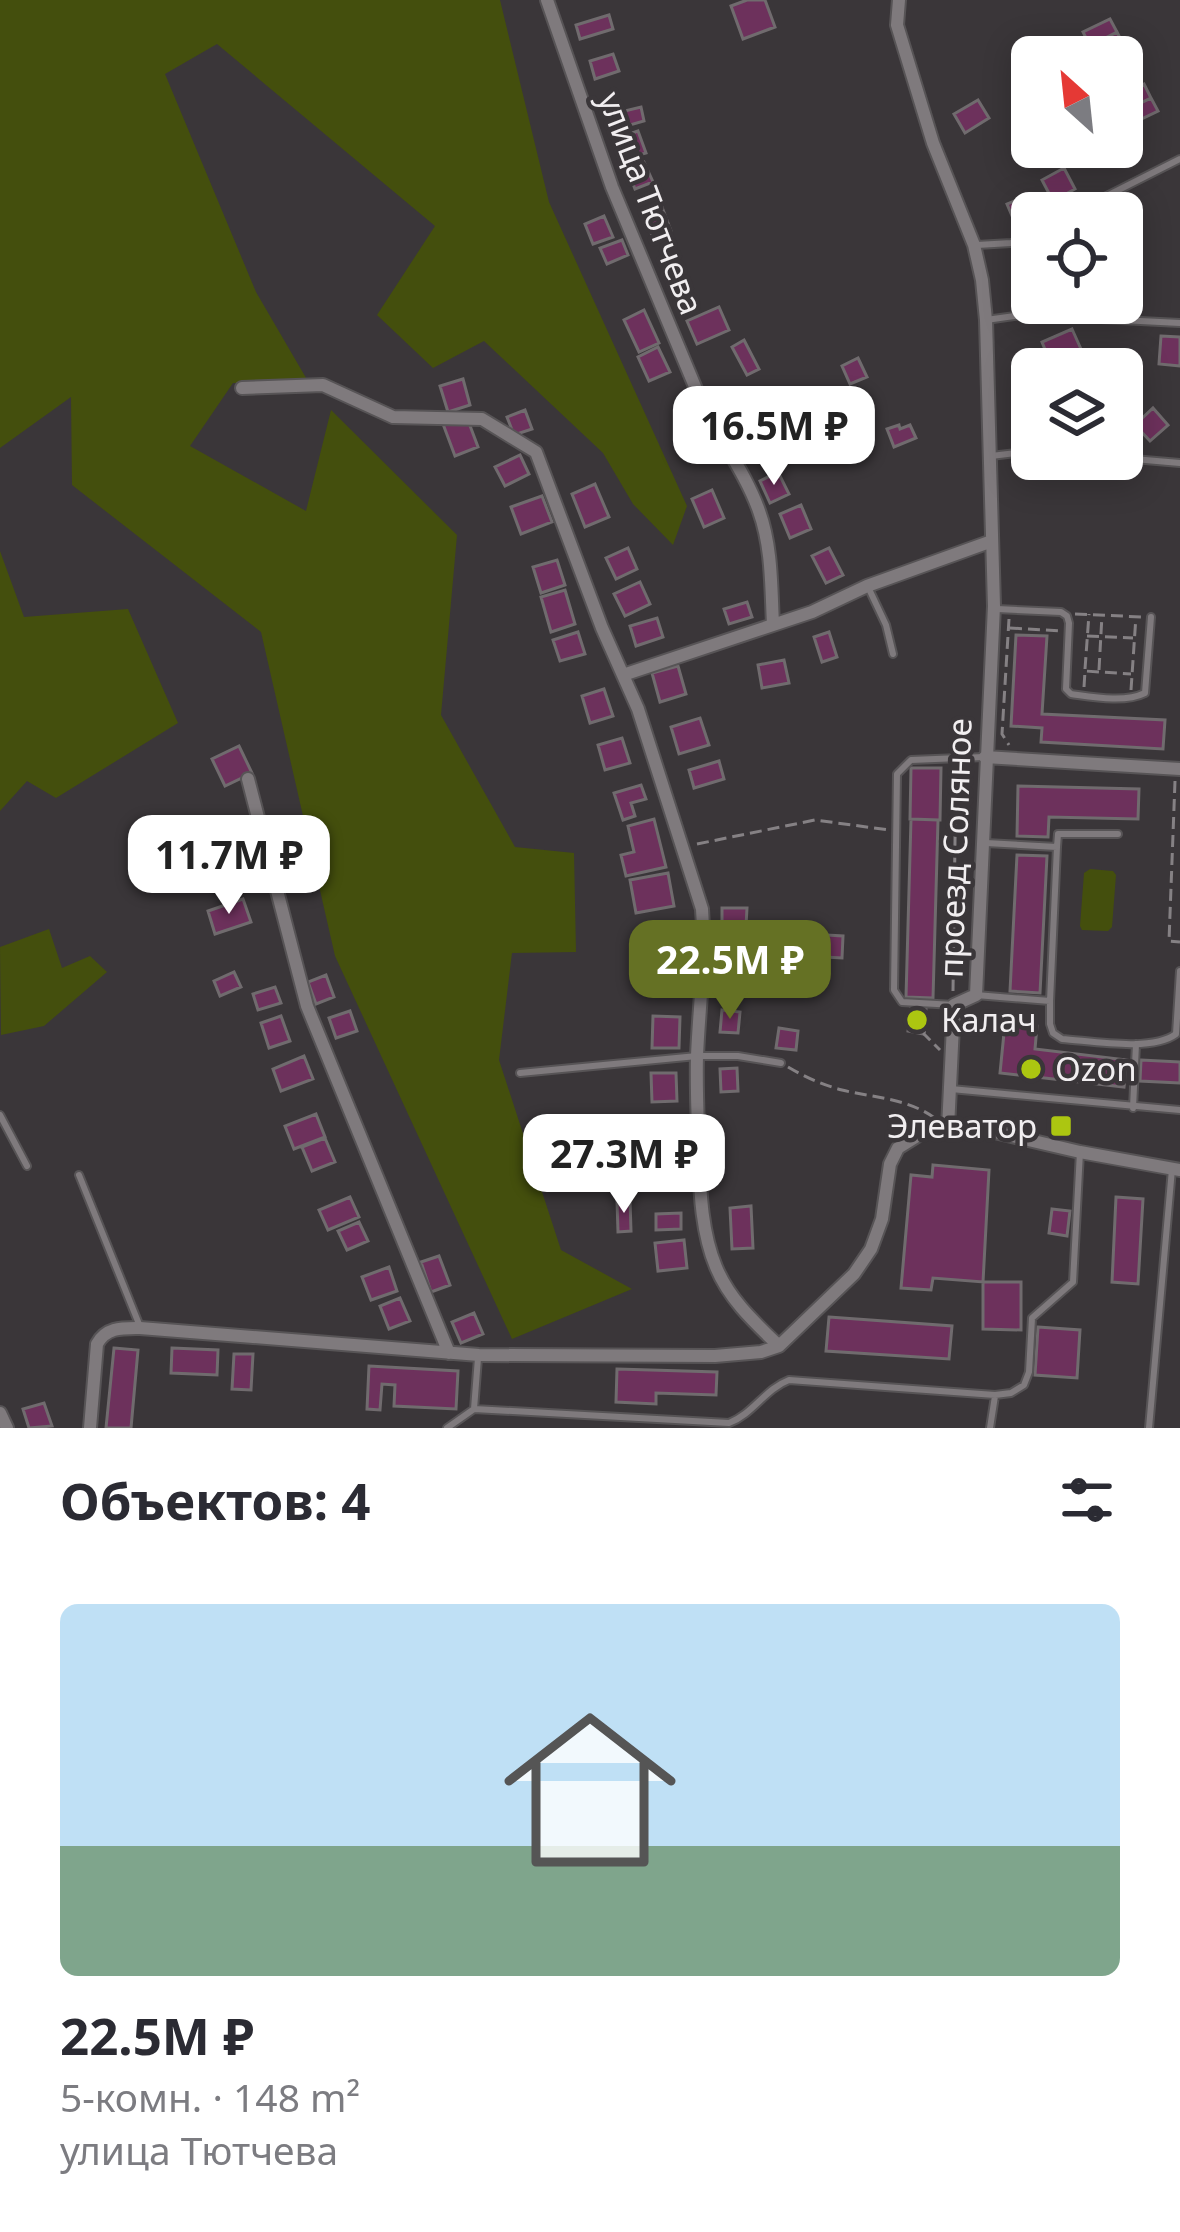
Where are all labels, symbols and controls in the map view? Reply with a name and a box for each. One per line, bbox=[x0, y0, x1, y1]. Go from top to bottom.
north arrow bbox=[1011, 36, 1143, 168]
map controls bbox=[1011, 36, 1143, 480]
street label: улица Тютчева bbox=[588, 85, 715, 321]
button: locate bbox=[1011, 192, 1143, 324]
button: layers bbox=[1011, 348, 1143, 480]
pin: 16.5M ₽ bbox=[663, 386, 885, 488]
text: 16.5M ₽ bbox=[700, 398, 848, 451]
street label: проезд Соляное bbox=[927, 717, 982, 979]
pin: 11.7M ₽ bbox=[118, 815, 340, 917]
text: 11.7M ₽ bbox=[155, 827, 303, 880]
pin: 22.5M ₽ bbox=[619, 920, 841, 1022]
text: 22.5M ₽ bbox=[656, 932, 804, 985]
place label: Калач bbox=[941, 997, 1037, 1042]
marker: Калач bbox=[904, 1007, 930, 1033]
place label: Ozon bbox=[1055, 1046, 1137, 1091]
marker: Ozon bbox=[1018, 1056, 1044, 1082]
place label: Элеватор bbox=[887, 1103, 1037, 1148]
marker: Элеватор bbox=[1048, 1113, 1074, 1139]
pin: 27.3M ₽ bbox=[513, 1114, 735, 1216]
text: 27.3M ₽ bbox=[550, 1126, 698, 1179]
text: Объектов: 4 bbox=[60, 1465, 370, 1535]
icon: filters bbox=[1054, 1467, 1120, 1533]
icon: home bbox=[482, 1682, 698, 1898]
text: 22.5M ₽ bbox=[60, 2000, 254, 2070]
text: 5-комн. · 148 m² bbox=[60, 2070, 360, 2123]
text: улица Тютчева bbox=[60, 2123, 338, 2176]

